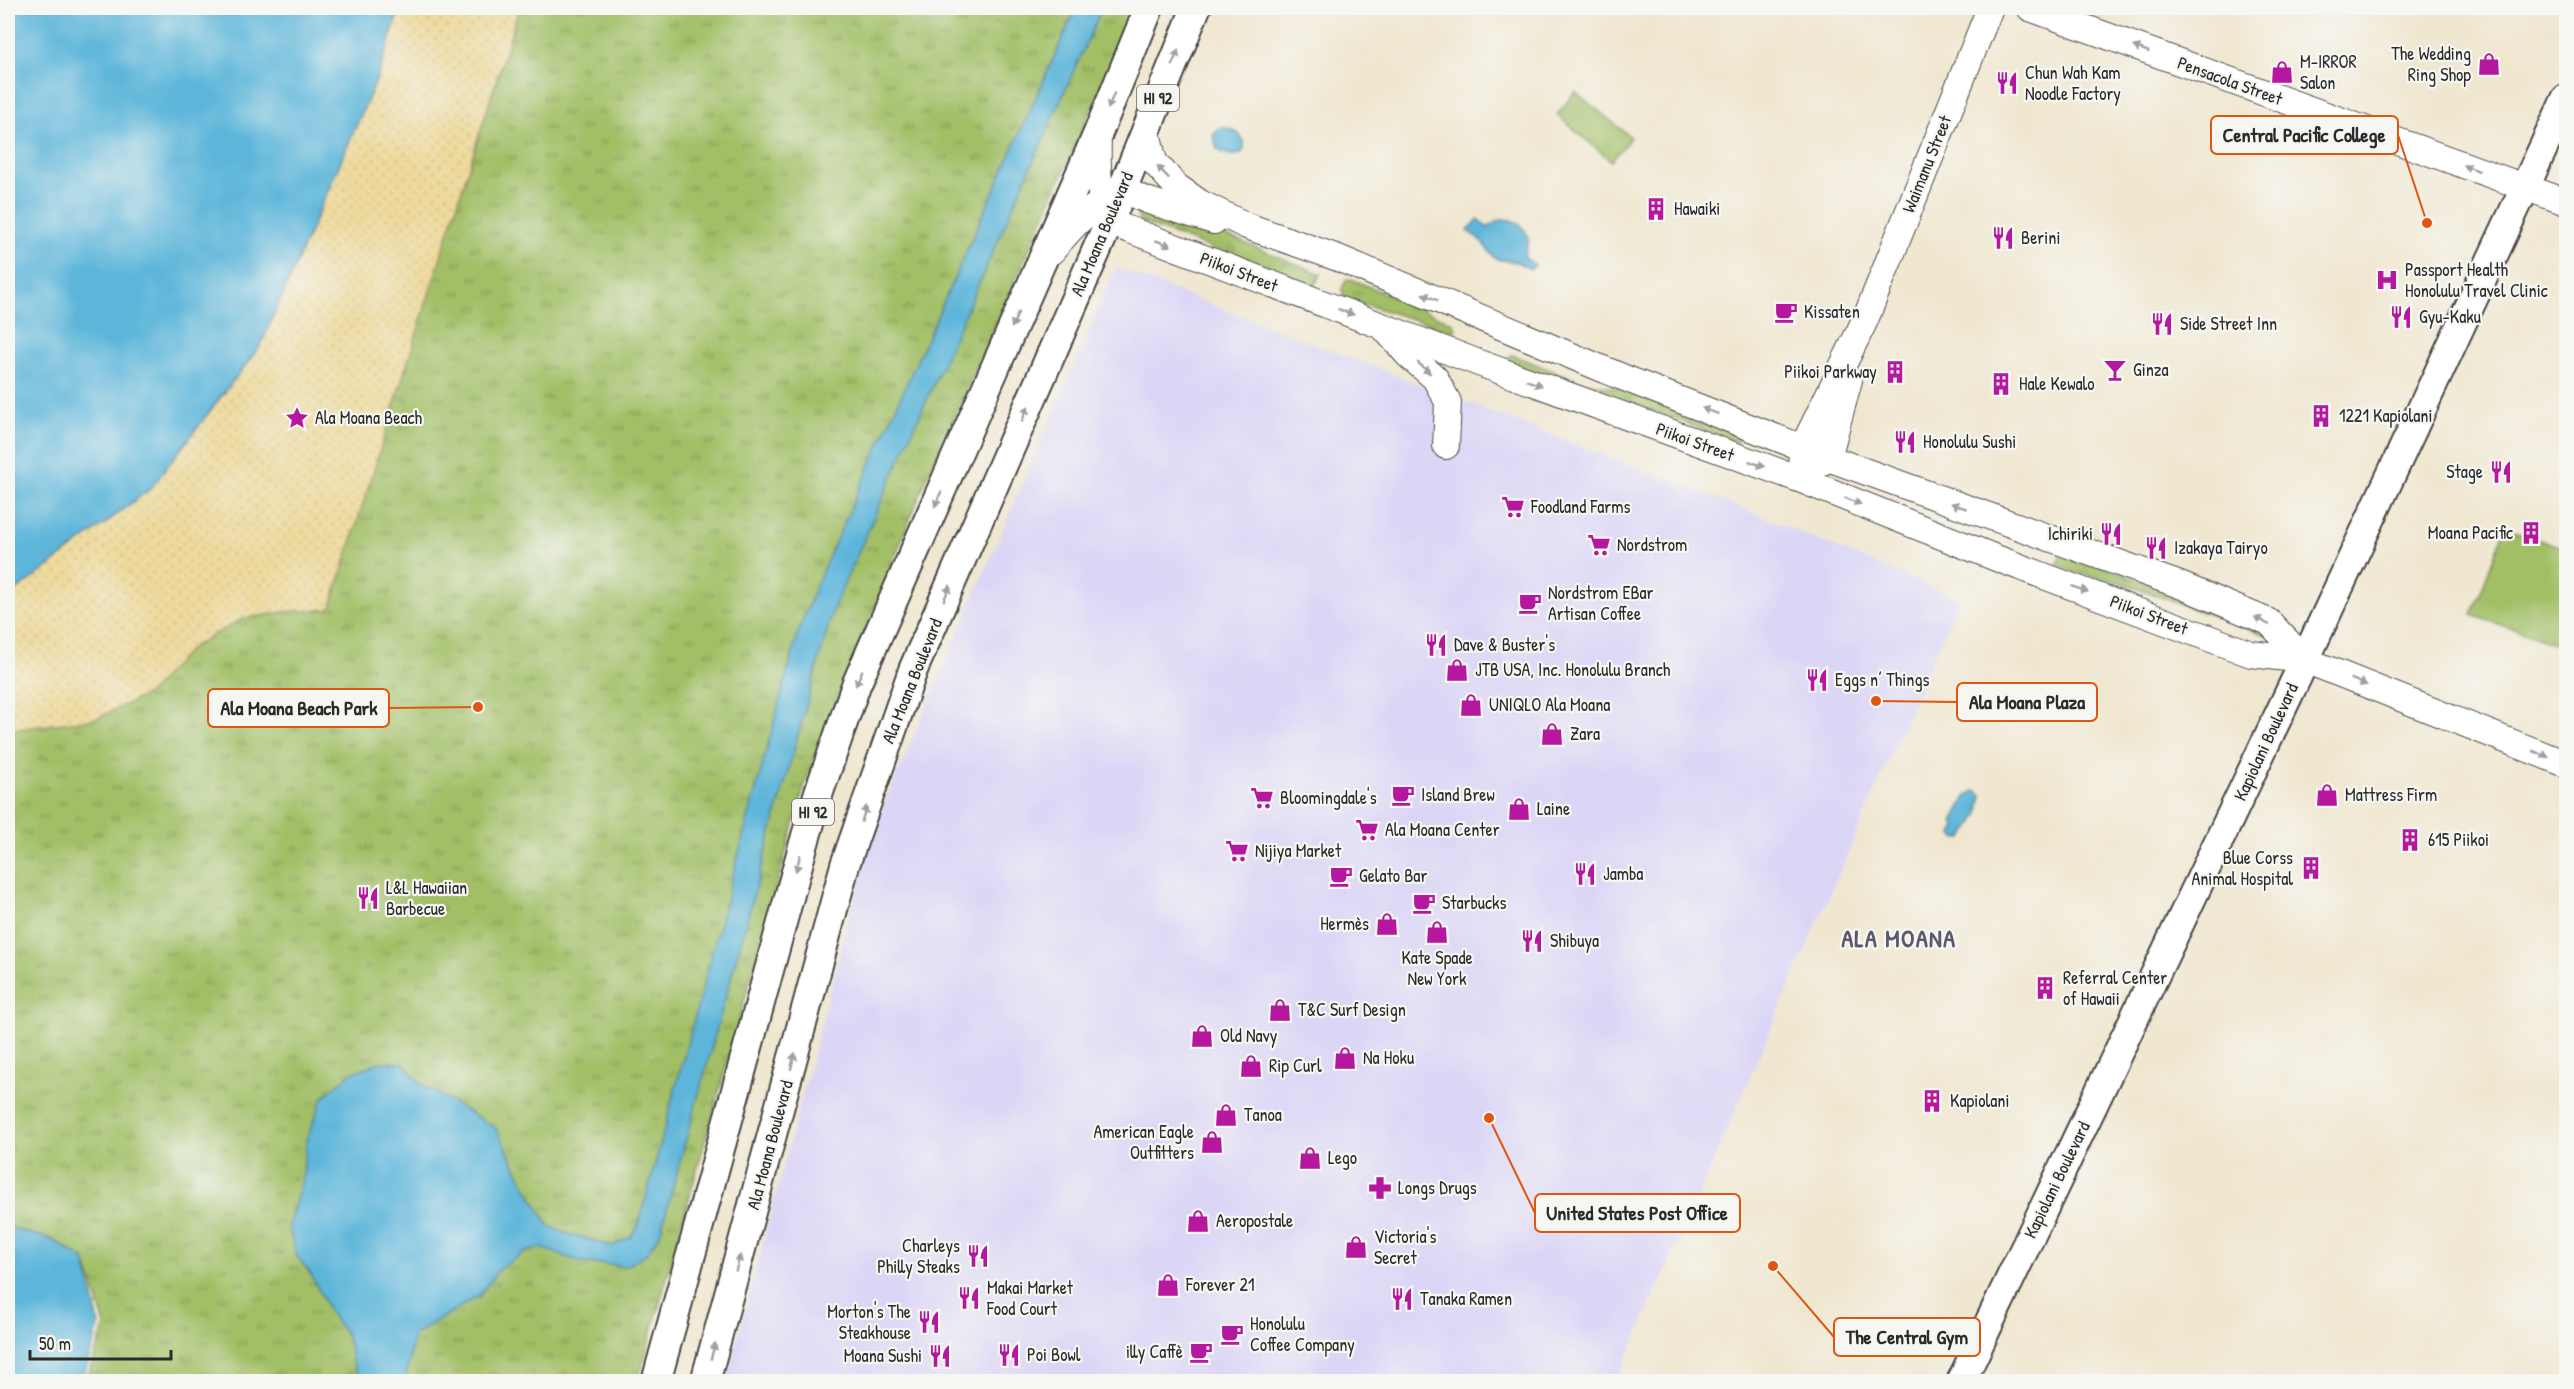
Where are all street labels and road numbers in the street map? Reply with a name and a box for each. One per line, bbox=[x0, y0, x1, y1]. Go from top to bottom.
street label: Pensacola Street bbox=[2174, 50, 2287, 111]
road number: HI 92 bbox=[1137, 85, 1179, 111]
street label: Waimanu Street bbox=[1896, 111, 1958, 216]
street label: Ala Moana Boulevard bbox=[1064, 168, 1139, 300]
street label: Piikoi Street bbox=[1197, 245, 1282, 298]
street label: Piikoi Street bbox=[1653, 416, 1739, 467]
street label: Piikoi Street bbox=[2107, 588, 2192, 641]
street label: Ala Moana Boulevard bbox=[875, 615, 948, 747]
street label: Kapiolani Boulevard bbox=[2227, 679, 2304, 805]
road number: HI 92 bbox=[792, 799, 834, 825]
street label: Ala Moana Boulevard bbox=[740, 1077, 799, 1212]
street label: Kapiolani Boulevard bbox=[2017, 1117, 2096, 1242]

